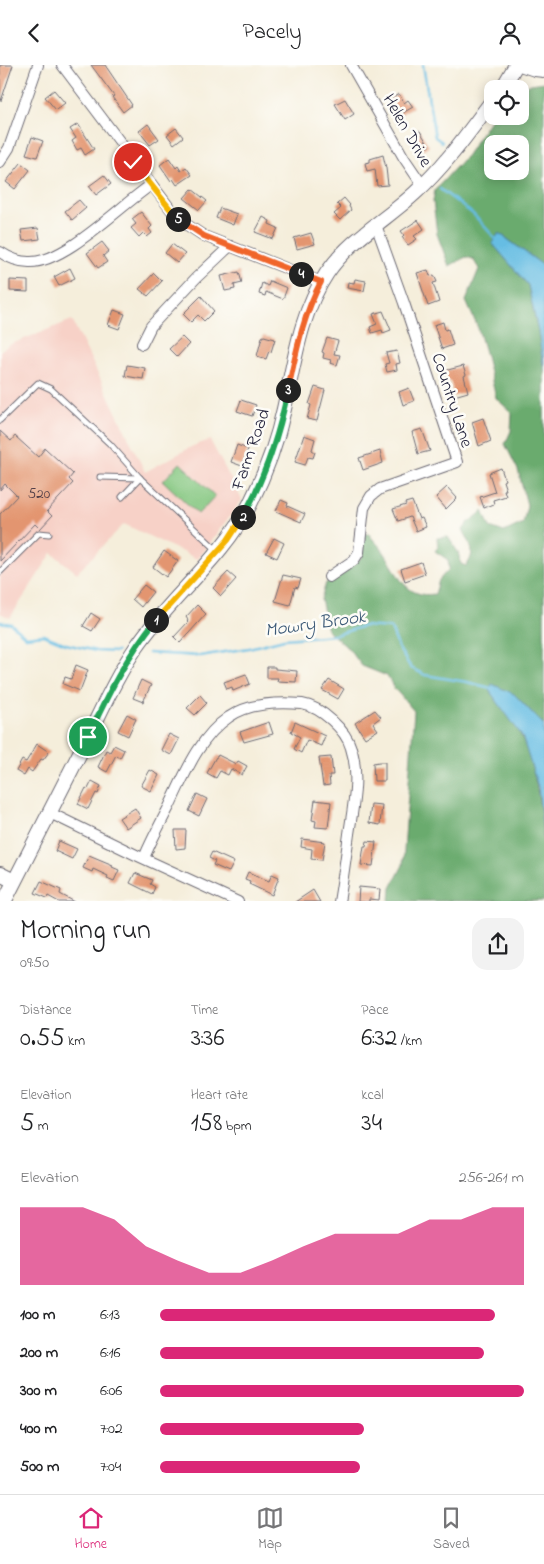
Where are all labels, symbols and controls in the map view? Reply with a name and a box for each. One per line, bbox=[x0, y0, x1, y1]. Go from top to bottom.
text: Pacely bbox=[243, 17, 301, 49]
icon: back bbox=[20, 19, 48, 47]
icon: person bbox=[496, 19, 524, 47]
map controls bbox=[484, 80, 529, 180]
button: locate bbox=[484, 80, 529, 125]
street label: Helen Drive bbox=[375, 90, 438, 173]
button: layers bbox=[484, 135, 529, 180]
pin bbox=[112, 141, 154, 183]
icon: check bbox=[119, 148, 147, 176]
pin: 5 bbox=[166, 207, 190, 231]
text: 5 bbox=[174, 209, 183, 230]
pin: 4 bbox=[288, 261, 314, 287]
text: 4 bbox=[299, 264, 304, 285]
street label: Country Lane bbox=[424, 350, 479, 452]
pin: 3 bbox=[276, 377, 300, 403]
text: 3 bbox=[286, 380, 291, 401]
street label: Farm Road bbox=[226, 405, 278, 495]
house number: 520 bbox=[28, 483, 51, 505]
pin: 2 bbox=[230, 505, 256, 529]
text: 2 bbox=[240, 507, 247, 528]
water label: Mowry Brook bbox=[263, 604, 368, 645]
pin: 1 bbox=[144, 607, 168, 633]
text: 1 bbox=[154, 610, 159, 631]
pin bbox=[67, 716, 109, 758]
icon: arrive bbox=[74, 723, 102, 751]
text: Morning run bbox=[20, 911, 151, 952]
button: share bbox=[472, 918, 524, 970]
text: 09:50 bbox=[20, 951, 49, 975]
text: Distance bbox=[20, 1000, 72, 1021]
text: Time bbox=[191, 1000, 218, 1021]
text: Pace bbox=[361, 1000, 389, 1021]
text: 0.55 bbox=[20, 1021, 65, 1057]
text: 3:36 bbox=[191, 1021, 224, 1057]
text: 6:32 bbox=[361, 1021, 397, 1057]
text: km bbox=[65, 1031, 85, 1052]
text: /km bbox=[397, 1031, 422, 1052]
text: Elevation bbox=[20, 1085, 71, 1106]
text: Heart rate bbox=[191, 1085, 248, 1106]
text: kcal bbox=[361, 1085, 384, 1106]
text: 5 bbox=[20, 1106, 34, 1142]
text: 158 bbox=[191, 1106, 222, 1142]
text: 34 bbox=[361, 1106, 382, 1142]
text: m bbox=[34, 1116, 49, 1137]
text: bpm bbox=[222, 1116, 252, 1137]
text: Elevation bbox=[20, 1166, 79, 1190]
text: 256–261 m bbox=[459, 1166, 524, 1190]
text: 100 m bbox=[20, 1303, 55, 1327]
text: 6:13 bbox=[100, 1303, 120, 1327]
text: 200 m bbox=[20, 1341, 58, 1365]
text: 6:16 bbox=[100, 1341, 121, 1365]
text: 300 m bbox=[20, 1379, 57, 1403]
text: 6:06 bbox=[100, 1379, 122, 1403]
text: 400 m bbox=[20, 1417, 57, 1441]
text: 7:02 bbox=[100, 1417, 123, 1441]
text: 500 m bbox=[20, 1455, 59, 1479]
text: 7:04 bbox=[100, 1455, 121, 1479]
tab: Home bbox=[74, 1504, 107, 1555]
tab: Map bbox=[256, 1504, 284, 1555]
tab: Saved bbox=[433, 1504, 470, 1555]

